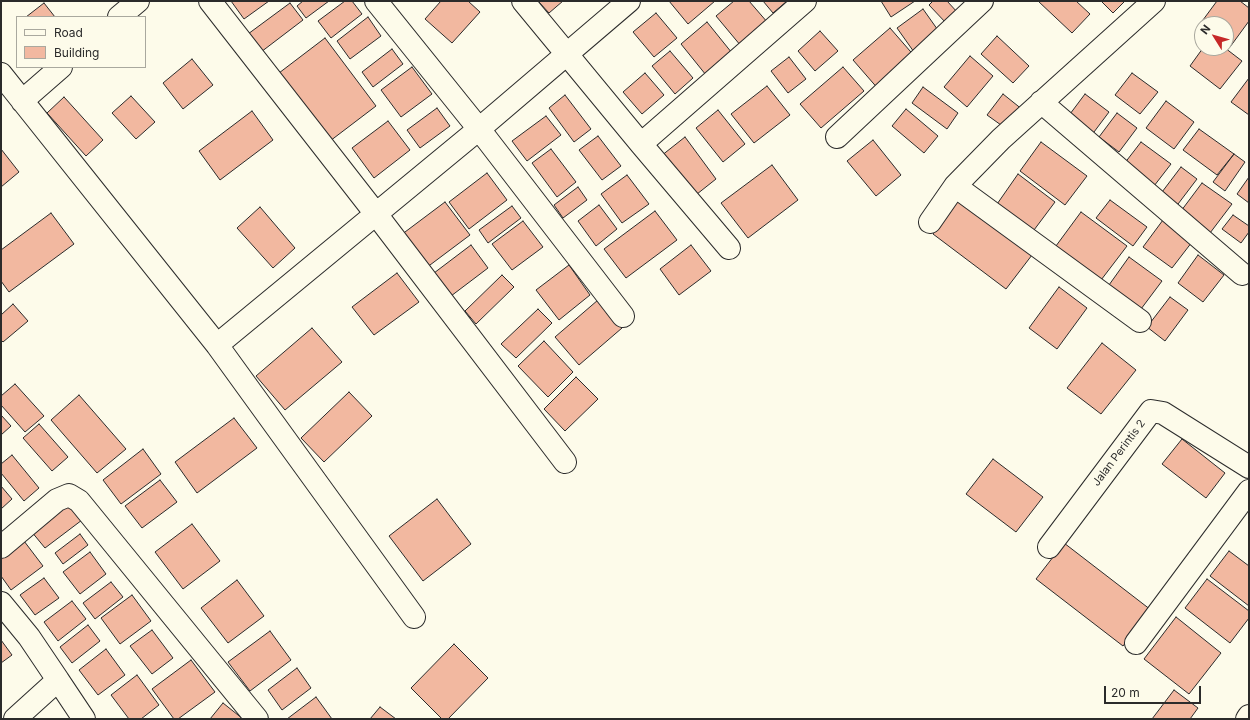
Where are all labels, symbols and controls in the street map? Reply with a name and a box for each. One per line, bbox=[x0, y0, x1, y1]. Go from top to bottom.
legend bbox=[16, 16, 146, 68]
north arrow bbox=[1194, 16, 1234, 56]
text: N bbox=[1197, 22, 1213, 37]
text: Road bbox=[54, 25, 83, 40]
text: Building bbox=[54, 45, 99, 60]
street label: Jalan Perintis 2 bbox=[1090, 417, 1148, 489]
scale bar bbox=[1106, 678, 1203, 704]
text: 20 m bbox=[1111, 685, 1140, 700]

